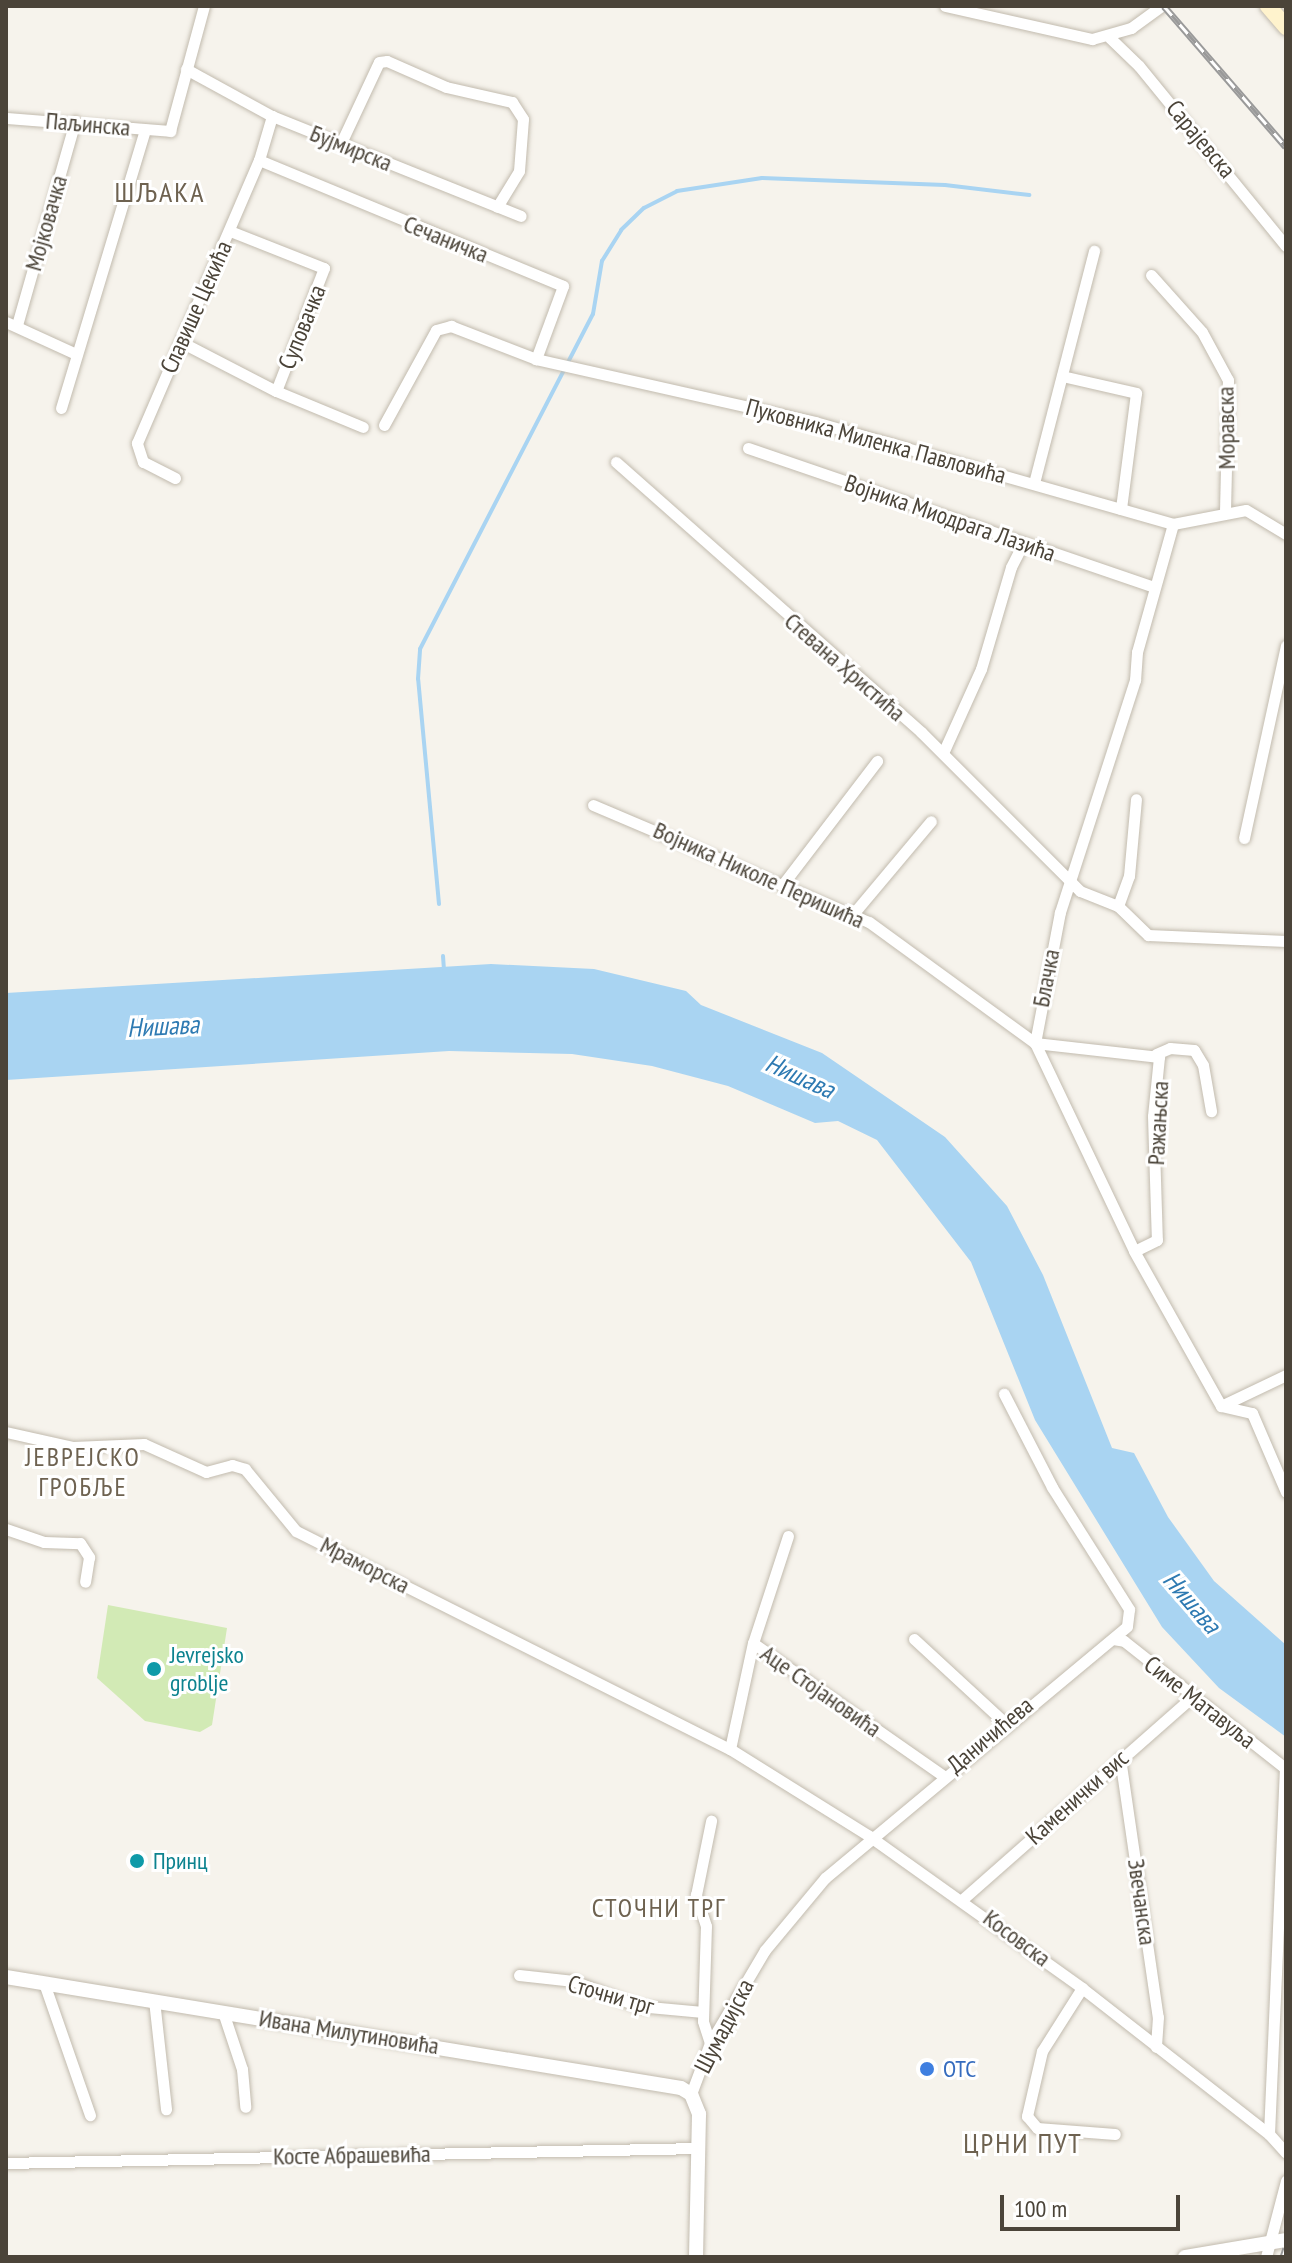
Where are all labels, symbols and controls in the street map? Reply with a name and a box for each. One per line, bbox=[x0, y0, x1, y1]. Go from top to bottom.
street label: Сарајевска bbox=[1160, 94, 1242, 184]
street label: Паљинска bbox=[44, 106, 132, 142]
street label: Бујмирска bbox=[306, 119, 396, 177]
street label: Мојковачка bbox=[19, 172, 73, 274]
district label: ШЉАКА bbox=[115, 175, 205, 209]
street label: Сечаничка bbox=[399, 209, 493, 269]
street label: Славише Цекића bbox=[154, 236, 238, 378]
street label: Суповачка bbox=[272, 281, 332, 373]
street label: Моравска bbox=[1211, 386, 1241, 470]
street label: Пуковника Миленка Павловића bbox=[743, 392, 1009, 490]
street label: Војника Миодрага Лазића bbox=[841, 468, 1059, 568]
street label: Стевана Христића bbox=[779, 607, 911, 727]
street label: Војника Николе Перишића bbox=[649, 815, 869, 935]
street label: Блачка bbox=[1026, 947, 1066, 1009]
water label: Нишава bbox=[126, 1009, 200, 1043]
water label: Нишава bbox=[761, 1047, 839, 1105]
street label: Ражањска bbox=[1141, 1080, 1175, 1166]
district label: ЈЕВРЕЈСКО ГРОБЉЕ bbox=[25, 1441, 141, 1502]
street label: Мраморска bbox=[316, 1530, 414, 1600]
water label: Нишава bbox=[1157, 1565, 1227, 1639]
street label: Аце Стојановића bbox=[755, 1639, 887, 1743]
place label: Jevrejsko groblje bbox=[170, 1641, 244, 1697]
street label: Симе Матавуља bbox=[1139, 1650, 1261, 1754]
marker: Jevrejsko groblje bbox=[145, 1660, 163, 1678]
street label: Даничићева bbox=[941, 1691, 1039, 1779]
street label: Каменички вис bbox=[1020, 1743, 1134, 1851]
place label: Принц bbox=[153, 1847, 208, 1875]
marker: Принц bbox=[128, 1852, 146, 1870]
street label: Звечанска bbox=[1122, 1857, 1162, 1947]
district label: СТОЧНИ ТРГ bbox=[591, 1892, 727, 1924]
street label: Косовска bbox=[978, 1903, 1056, 1973]
street label: Сточни трг bbox=[565, 1969, 657, 2021]
street label: Шумадијска bbox=[688, 1974, 760, 2078]
street label: Ивана Милутиновића bbox=[257, 2004, 441, 2060]
place label: OTC bbox=[943, 2055, 976, 2083]
marker: OTC bbox=[918, 2060, 936, 2078]
district label: ЦРНИ ПУТ bbox=[963, 2126, 1083, 2160]
street label: Косте Абрашевића bbox=[273, 2139, 431, 2171]
scale bar bbox=[1004, 2179, 1184, 2229]
text: 100 m bbox=[1014, 2193, 1067, 2224]

